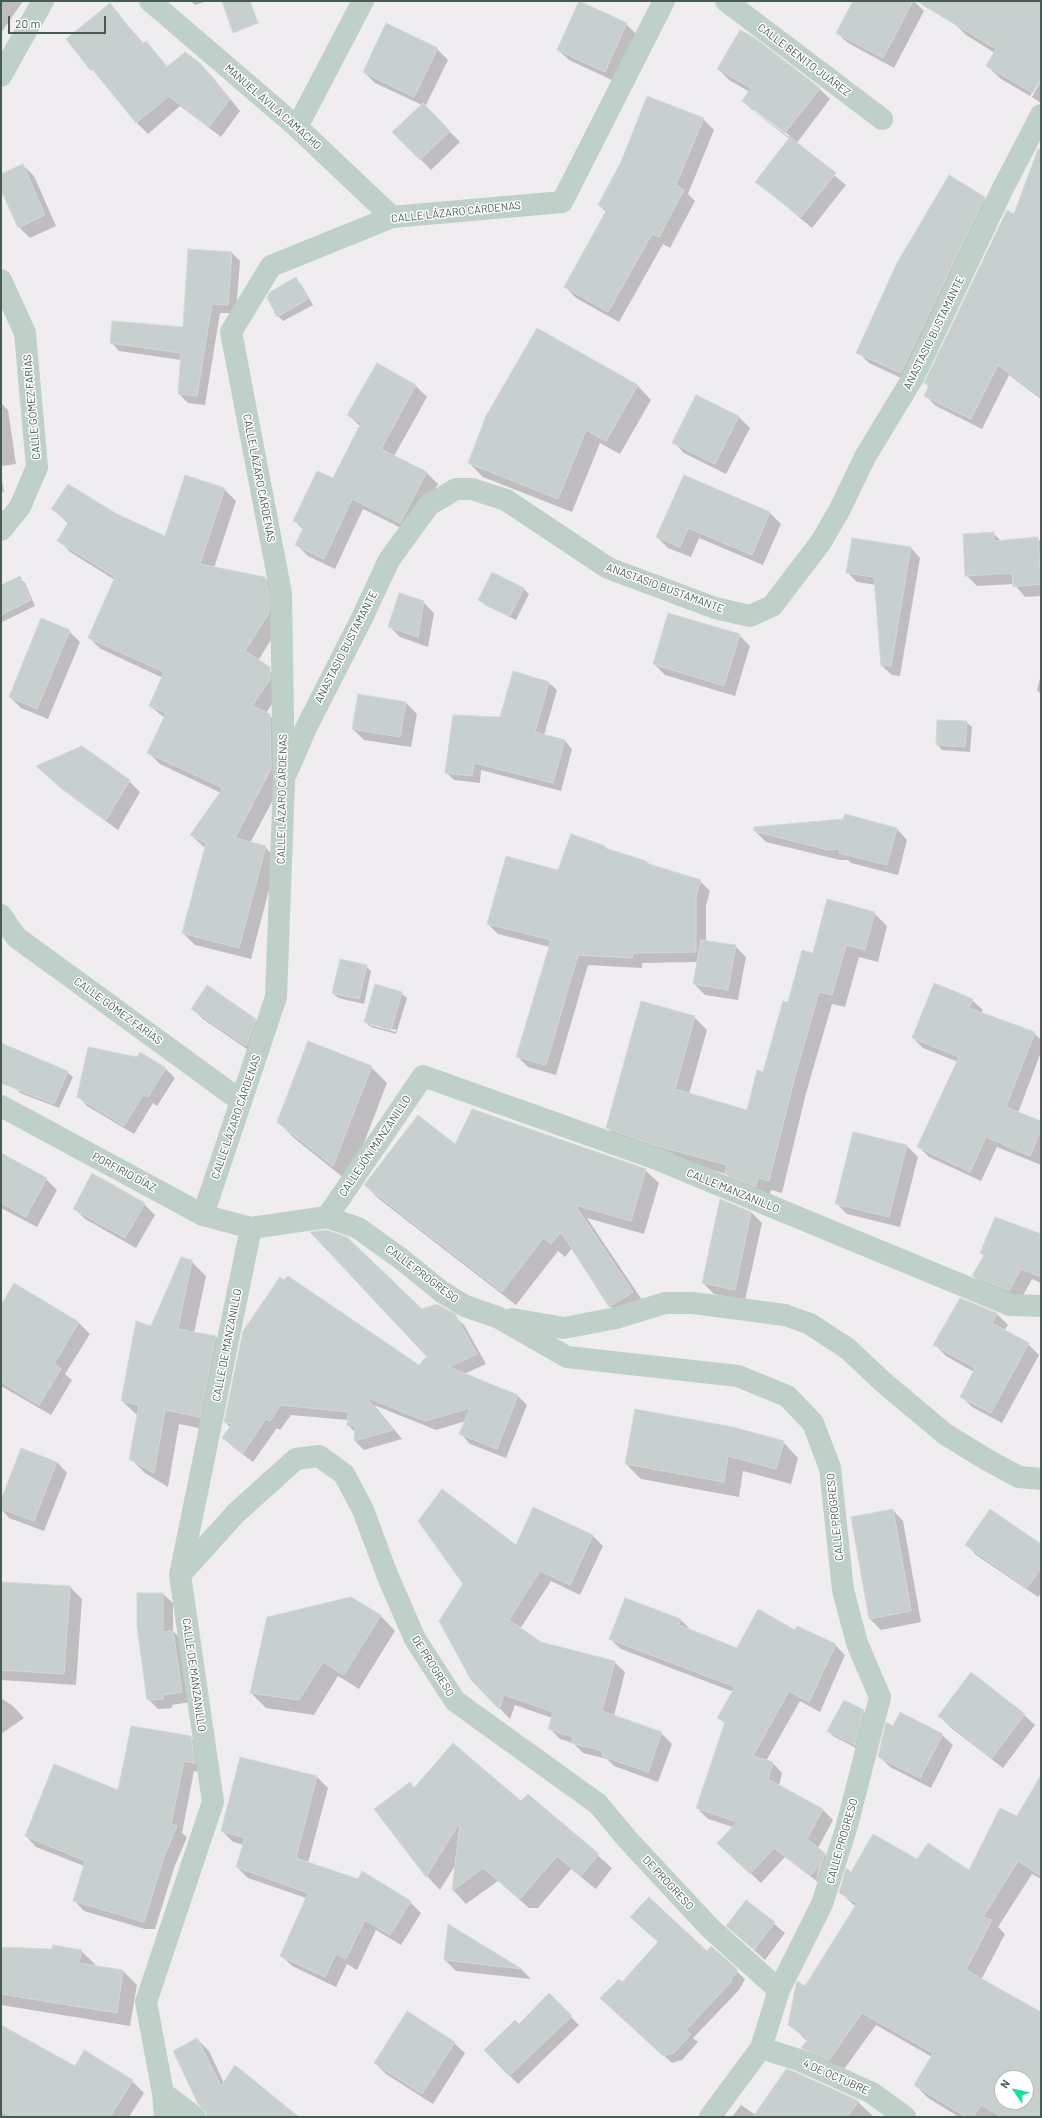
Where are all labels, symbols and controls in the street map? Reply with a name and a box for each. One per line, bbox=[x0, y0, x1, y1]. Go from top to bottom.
scale bar bbox=[10, 8, 108, 34]
text: 20 m bbox=[15, 16, 41, 30]
street label: CALLE BENITO JUÁREZ bbox=[755, 21, 853, 99]
street label: MANUEL ÁVILA CAMACHO bbox=[222, 61, 324, 153]
street label: CALLE LÁZARO CÁRDENAS bbox=[390, 199, 522, 225]
street label: ANASTASIO BUSTAMANTE bbox=[901, 274, 967, 392]
street label: CALLE GÓMEZ FARÍAS bbox=[21, 354, 43, 460]
street label: CALLE LÁZARO CÁRDENAS bbox=[240, 413, 278, 543]
street label: ANASTASIO BUSTAMANTE bbox=[604, 561, 726, 615]
street label: ANASTASIO BUSTAMANTE bbox=[312, 589, 380, 705]
street label: CALLE LÁZARO CÁRDENAS bbox=[274, 734, 290, 864]
street label: CALLE GÓMEZ FARÍAS bbox=[71, 975, 165, 1047]
street label: CALLE LÁZARO CÁRDENAS bbox=[209, 1053, 263, 1181]
street label: CALLEJÓN MANZANILLO bbox=[336, 1093, 414, 1199]
street label: PORFIRIO DÍAZ bbox=[90, 1150, 158, 1194]
street label: CALLE MANZANILLO bbox=[685, 1166, 781, 1216]
street label: CALLE PROGRESO bbox=[383, 1242, 461, 1306]
street label: CALLE DE MANZANILLO bbox=[210, 1287, 244, 1403]
street label: CALLE PROGRESO bbox=[824, 1472, 846, 1562]
street label: CALLE DE MANZANILLO bbox=[179, 1617, 209, 1733]
street label: DE PROGRESO bbox=[409, 1633, 457, 1699]
street label: CALLE PROGRESO bbox=[824, 1797, 860, 1885]
street label: DE PROGRESO bbox=[640, 1853, 696, 1913]
street label: 4 DE OCTUBRE bbox=[801, 2057, 871, 2097]
north arrow bbox=[994, 2070, 1034, 2110]
text: N bbox=[997, 2077, 1012, 2090]

